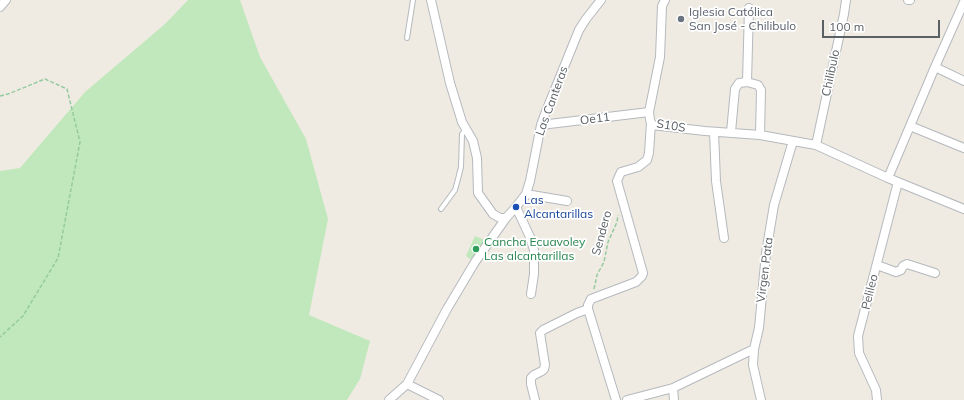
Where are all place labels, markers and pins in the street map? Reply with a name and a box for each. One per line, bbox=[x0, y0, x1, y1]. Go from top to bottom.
place label: Iglesia Católica San José - Chilibulo bbox=[689, 5, 796, 33]
marker: Iglesia Católica San José - Chilibulo bbox=[676, 14, 686, 24]
place label: Las Alcantarillas bbox=[524, 193, 593, 221]
marker: Las Alcantarillas bbox=[511, 202, 521, 212]
place label: Cancha Ecuavoley Las alcantarillas bbox=[484, 235, 585, 263]
marker: Cancha Ecuavoley Las alcantarillas bbox=[471, 244, 481, 254]

